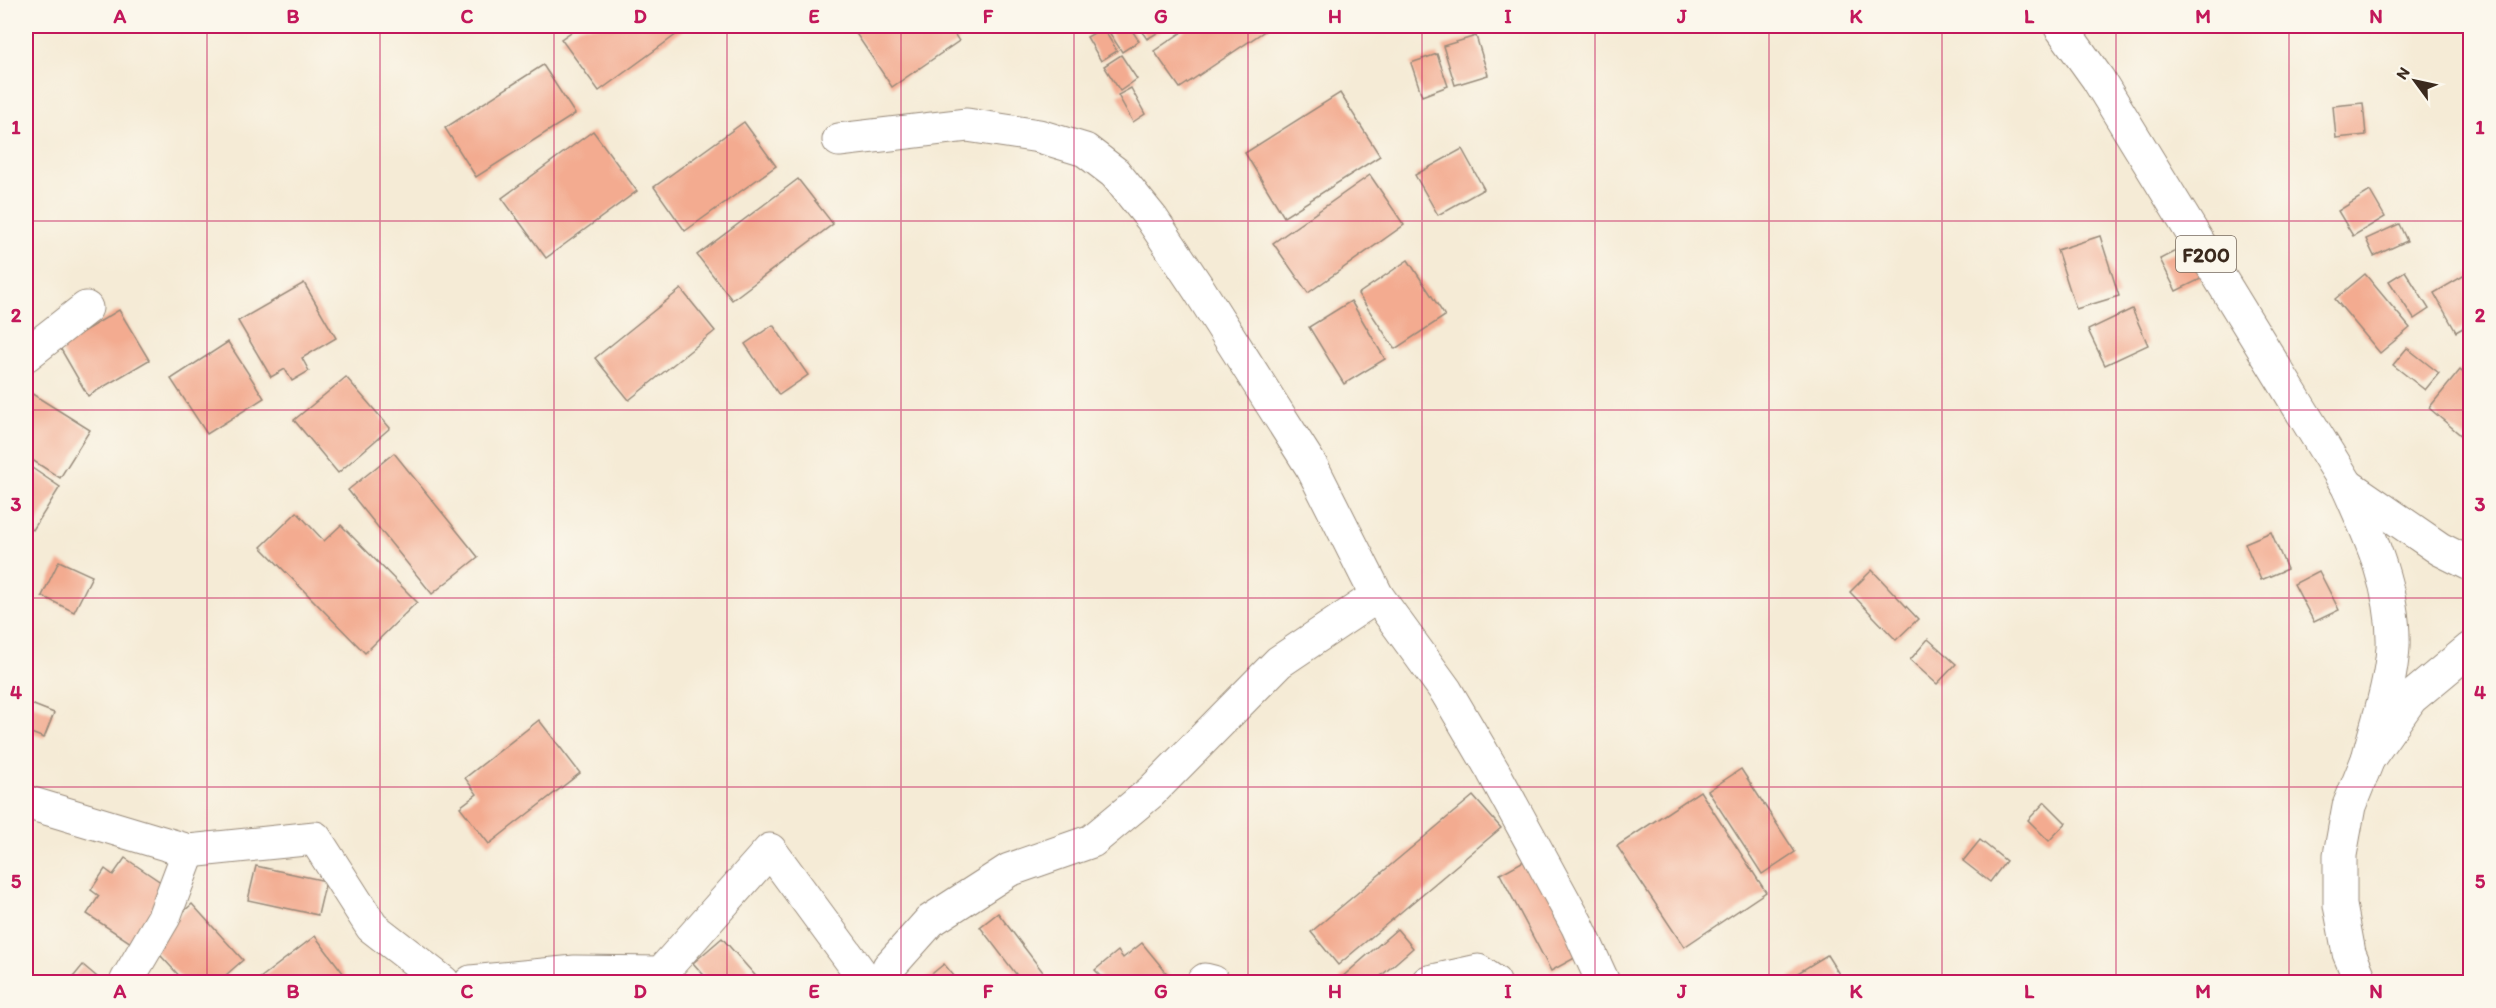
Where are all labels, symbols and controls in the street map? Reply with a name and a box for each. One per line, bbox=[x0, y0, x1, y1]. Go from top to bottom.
text: A bbox=[113, 4, 127, 28]
text: B bbox=[287, 4, 300, 28]
text: C bbox=[461, 4, 474, 28]
text: D bbox=[633, 4, 647, 28]
text: E bbox=[808, 4, 820, 28]
text: F bbox=[983, 4, 994, 28]
text: G bbox=[1154, 4, 1168, 28]
text: H bbox=[1328, 4, 1342, 28]
text: I bbox=[1504, 4, 1512, 28]
text: J bbox=[1676, 4, 1687, 28]
text: K bbox=[1850, 4, 1864, 28]
text: L bbox=[2024, 4, 2035, 28]
text: M bbox=[2195, 4, 2211, 28]
text: N bbox=[2369, 4, 2383, 28]
north arrow bbox=[2385, 51, 2445, 111]
text: N bbox=[2392, 63, 2414, 83]
text: 1 bbox=[11, 115, 21, 139]
text: 1 bbox=[2475, 115, 2485, 139]
road number: F200 bbox=[2176, 236, 2236, 272]
text: 2 bbox=[11, 303, 22, 327]
text: 2 bbox=[2475, 303, 2486, 327]
text: 3 bbox=[11, 492, 22, 516]
text: 3 bbox=[2475, 492, 2486, 516]
text: 4 bbox=[10, 680, 22, 704]
text: 4 bbox=[2474, 680, 2486, 704]
text: 5 bbox=[11, 869, 22, 893]
text: 5 bbox=[2475, 869, 2486, 893]
text: A bbox=[113, 979, 127, 1003]
text: B bbox=[287, 979, 300, 1003]
text: C bbox=[461, 979, 474, 1003]
text: D bbox=[633, 979, 647, 1003]
text: E bbox=[808, 979, 820, 1003]
text: F bbox=[983, 979, 994, 1003]
text: G bbox=[1154, 979, 1168, 1003]
text: H bbox=[1328, 979, 1342, 1003]
text: I bbox=[1504, 979, 1512, 1003]
text: J bbox=[1676, 979, 1687, 1003]
text: K bbox=[1850, 979, 1864, 1003]
text: L bbox=[2024, 979, 2035, 1003]
text: M bbox=[2195, 979, 2211, 1003]
text: N bbox=[2369, 979, 2383, 1003]

